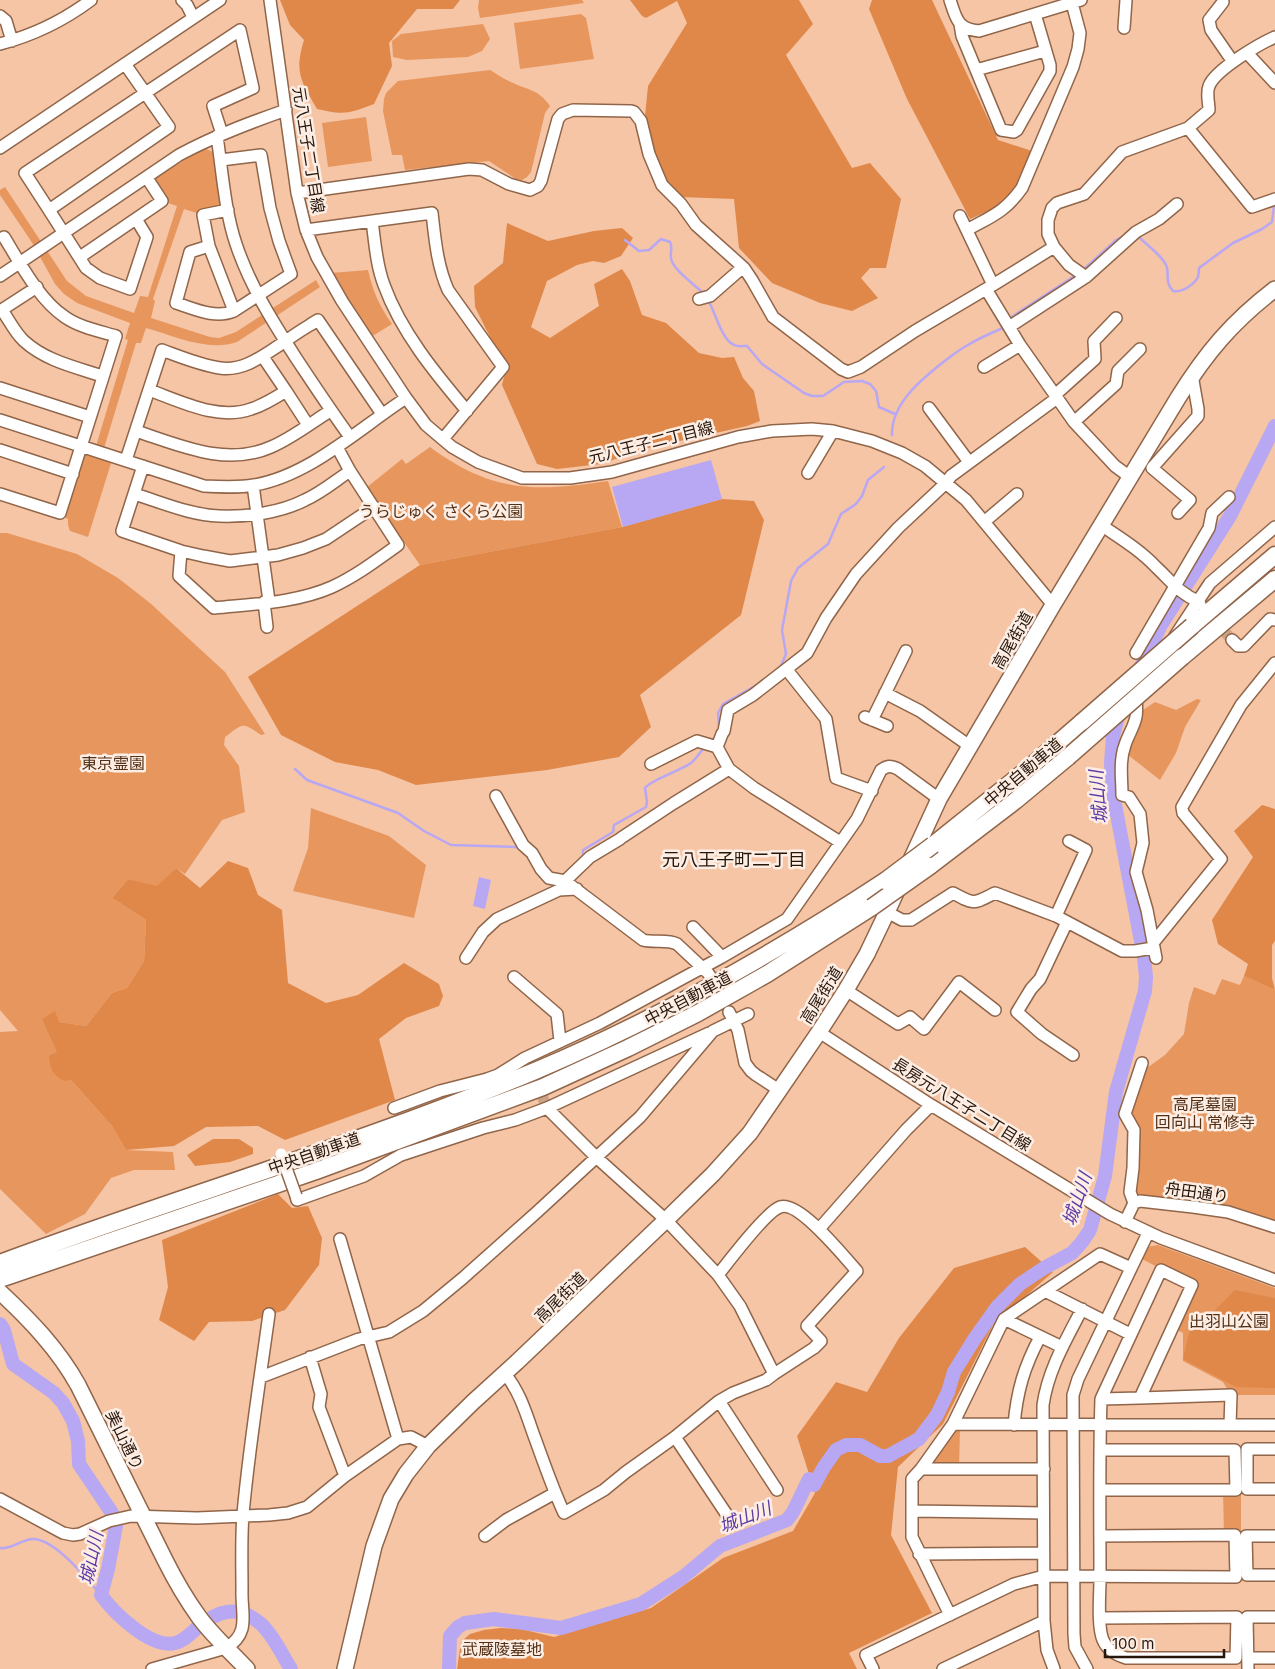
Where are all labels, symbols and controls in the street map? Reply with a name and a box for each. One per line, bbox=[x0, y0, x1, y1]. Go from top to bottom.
street label: 元八王子二丁目線 bbox=[289, 85, 329, 215]
street label: 元八王子二丁目線 bbox=[586, 417, 716, 467]
park label: うらじゅく さくら公園 bbox=[359, 501, 523, 521]
street label: 高尾街道 bbox=[987, 607, 1037, 673]
street label: 中央自動車道 bbox=[980, 733, 1066, 811]
park label: 東京霊園 bbox=[81, 753, 145, 773]
water label: 城山川 bbox=[1085, 767, 1111, 825]
district label: 元八王子町二丁目 bbox=[662, 849, 806, 870]
street label: 高尾街道 bbox=[796, 963, 846, 1027]
street label: 中央自動車道 bbox=[641, 967, 735, 1029]
street label: 長房元八王子二丁目線 bbox=[889, 1053, 1035, 1155]
park label: 高尾墓園 回向山 常修寺 bbox=[1155, 1094, 1255, 1132]
street label: 中央自動車道 bbox=[265, 1128, 363, 1178]
water label: 城山川 bbox=[1058, 1168, 1096, 1228]
street label: 舟田通り bbox=[1164, 1178, 1230, 1206]
street label: 高尾街道 bbox=[530, 1268, 590, 1326]
park label: 出羽山公園 bbox=[1189, 1311, 1269, 1331]
street label: 美山通り bbox=[102, 1407, 148, 1473]
water label: 城山川 bbox=[716, 1497, 776, 1536]
water label: 城山川 bbox=[75, 1527, 107, 1587]
scale bar bbox=[1105, 1626, 1224, 1658]
text: 100 m bbox=[1112, 1634, 1154, 1653]
park label: 武蔵陵墓地 bbox=[462, 1639, 542, 1659]

